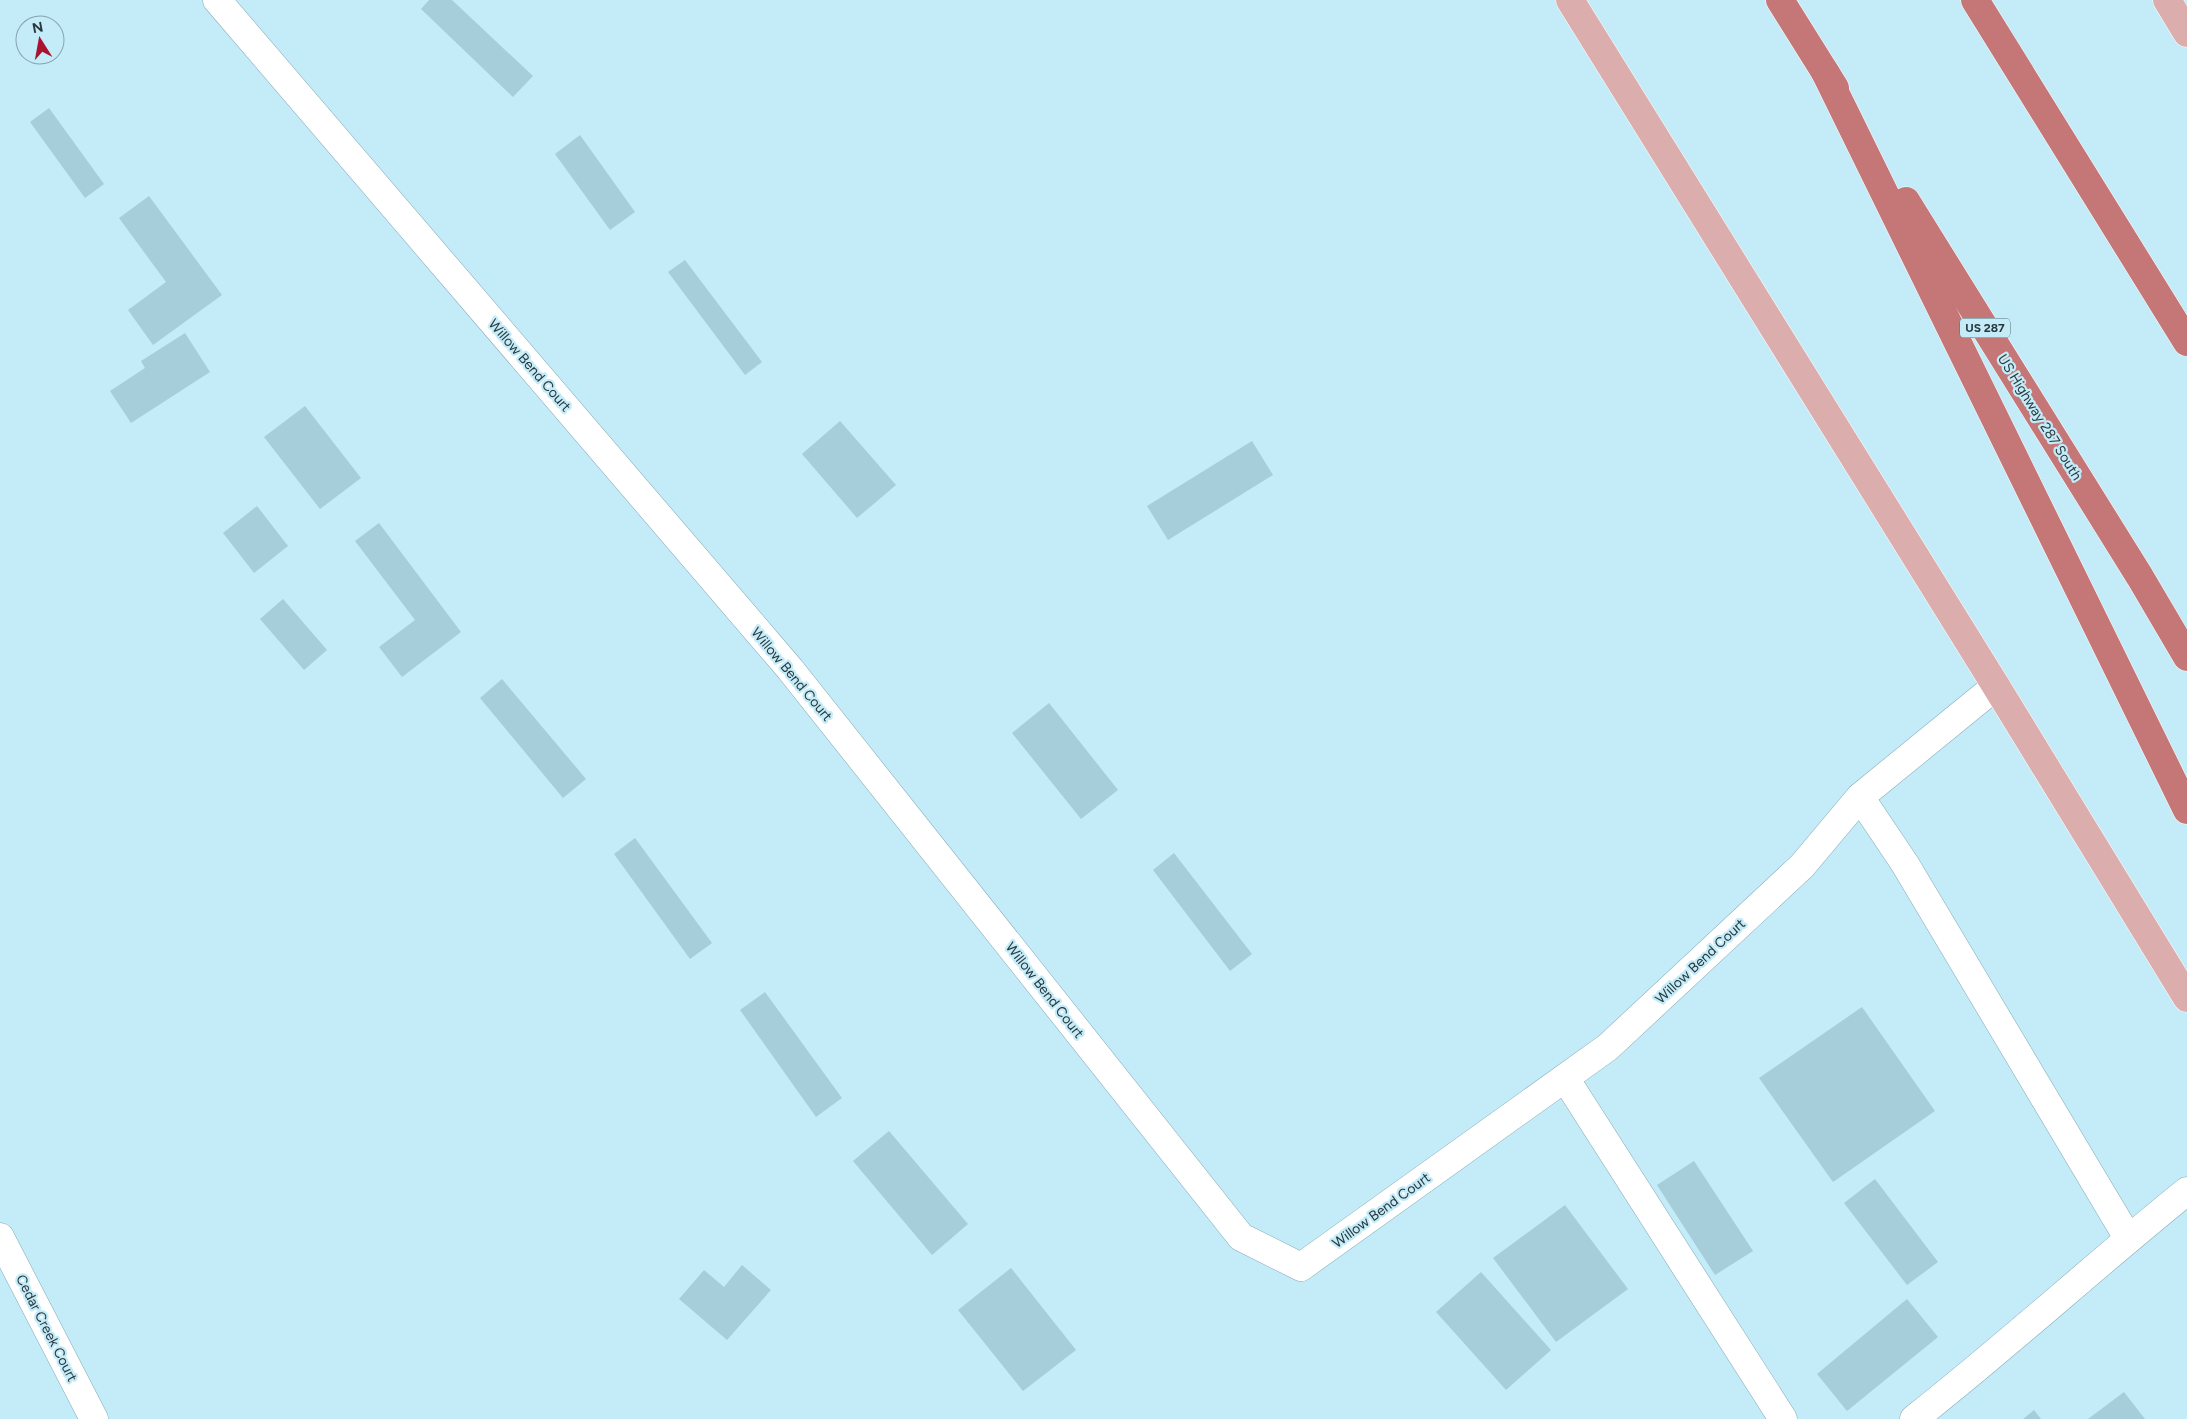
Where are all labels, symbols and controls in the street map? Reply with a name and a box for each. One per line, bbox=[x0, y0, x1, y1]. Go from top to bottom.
north arrow bbox=[15, 15, 65, 65]
text: N bbox=[31, 18, 45, 37]
street label: Willow Bend Court bbox=[485, 316, 574, 415]
road number: US 287 bbox=[1960, 318, 2010, 338]
street label: US Highway 287 South bbox=[1994, 351, 2085, 484]
street label: Willow Bend Court bbox=[748, 624, 836, 725]
street label: Willow Bend Court bbox=[1652, 915, 1749, 1007]
street label: Willow Bend Court bbox=[1002, 939, 1087, 1042]
street label: Willow Bend Court bbox=[1329, 1169, 1434, 1252]
street label: Cedar Creek Court bbox=[12, 1272, 81, 1385]

